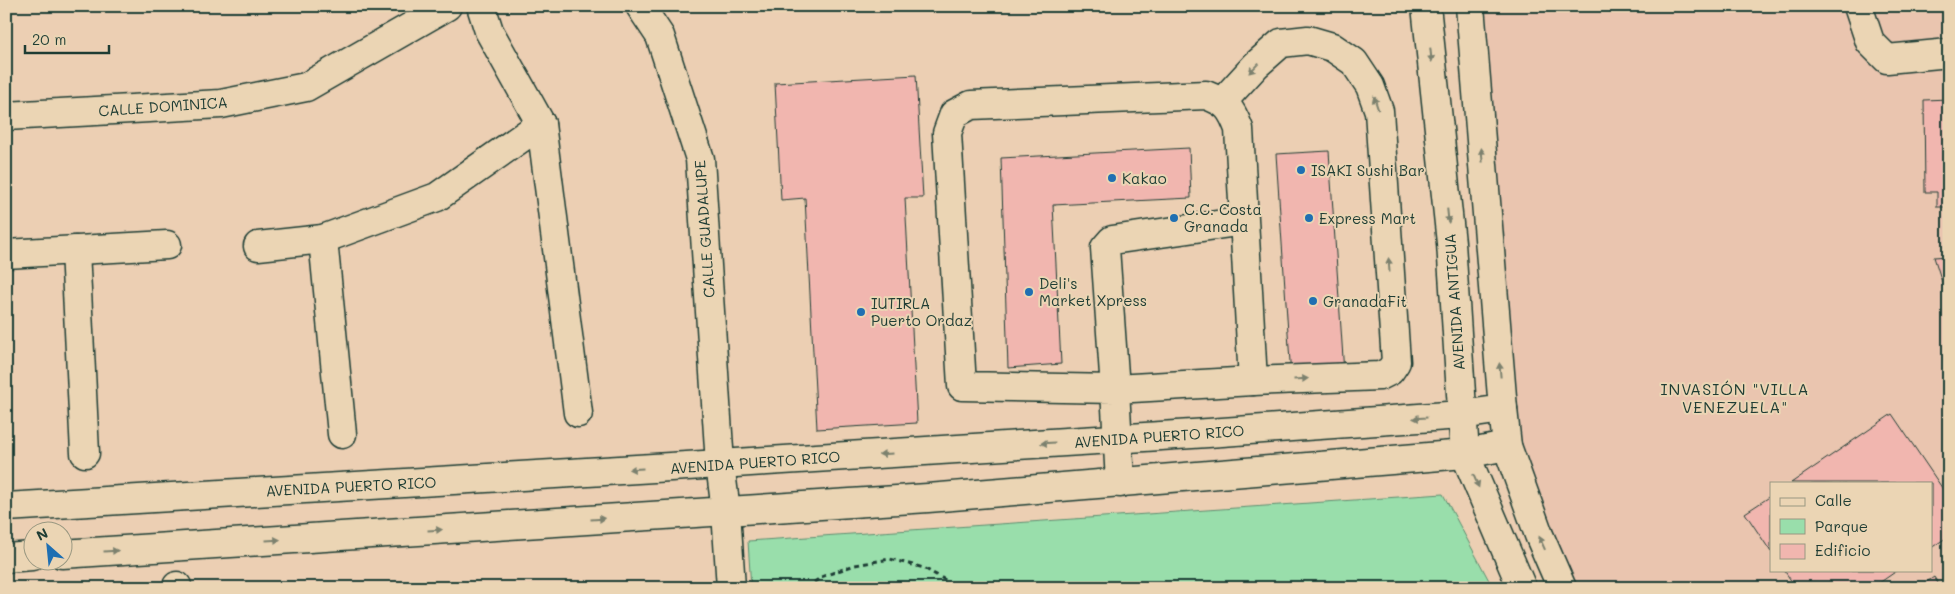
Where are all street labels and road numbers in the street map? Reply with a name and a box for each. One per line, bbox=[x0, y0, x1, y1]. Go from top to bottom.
street label: CALLE DOMINICA bbox=[98, 91, 228, 121]
street label: CALLE GUADALUPE bbox=[689, 159, 719, 299]
street label: AVENIDA ANTIGUA bbox=[1439, 233, 1469, 371]
street label: AVENIDA PUERTO RICO bbox=[1073, 420, 1245, 452]
street label: AVENIDA PUERTO RICO bbox=[669, 446, 841, 478]
street label: AVENIDA PUERTO RICO bbox=[265, 472, 437, 500]

